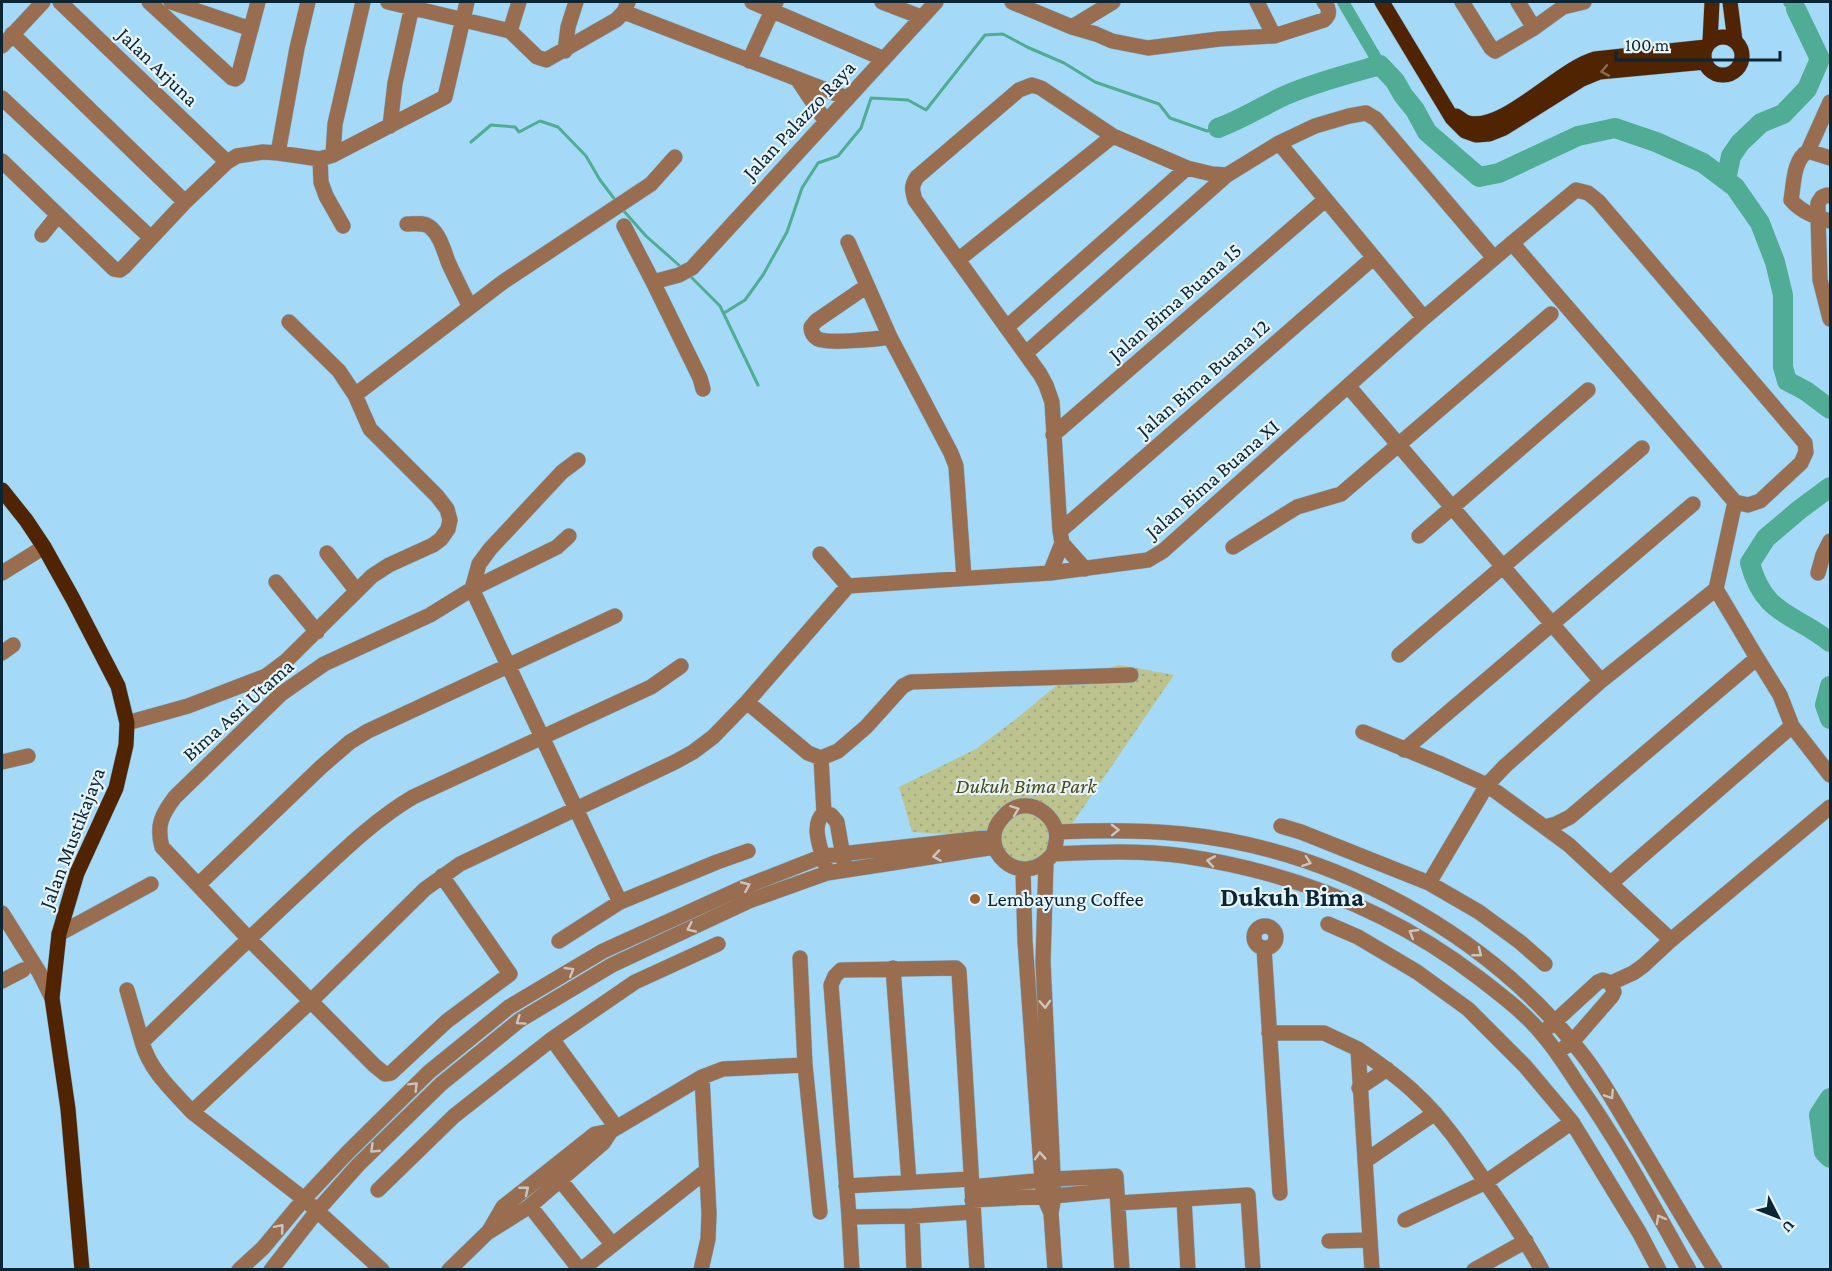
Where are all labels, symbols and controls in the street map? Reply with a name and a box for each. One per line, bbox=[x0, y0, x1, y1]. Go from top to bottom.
street label: Jalan Arjuna bbox=[111, 21, 204, 112]
scale bar bbox=[1616, 24, 1780, 62]
text: 100 m bbox=[1625, 35, 1670, 55]
street label: Jalan Palazzo Raya bbox=[736, 55, 861, 186]
one-way arrow bbox=[1600, 64, 1610, 77]
street label: Jalan Bima Buana 15 bbox=[1102, 238, 1246, 367]
street label: Jalan Bima Buana 12 bbox=[1130, 314, 1274, 444]
street label: Jalan Bima Buana XI bbox=[1139, 414, 1284, 545]
street label: Bima Asri Utama bbox=[177, 654, 299, 766]
street label: Jalan Mustikajaya bbox=[33, 764, 110, 914]
park label: Dukuh Bima Park bbox=[956, 774, 1097, 798]
one-way arrow bbox=[1009, 805, 1020, 817]
one-way arrow bbox=[1111, 824, 1120, 836]
one-way arrow bbox=[932, 850, 942, 862]
one-way arrow bbox=[1206, 855, 1216, 868]
one-way arrow bbox=[1301, 855, 1311, 868]
one-way arrow bbox=[739, 881, 750, 893]
district label: Dukuh Bima bbox=[1220, 882, 1364, 912]
place label: Lembayung Coffee bbox=[987, 887, 1144, 911]
marker: Lembayung Coffee bbox=[968, 892, 982, 906]
one-way arrow bbox=[687, 920, 698, 932]
one-way arrow bbox=[1409, 929, 1419, 941]
one-way arrow bbox=[1471, 945, 1482, 956]
one-way arrow bbox=[564, 966, 574, 978]
one-way arrow bbox=[1039, 1000, 1052, 1009]
one-way arrow bbox=[516, 1014, 527, 1025]
one-way arrow bbox=[407, 1083, 418, 1093]
one-way arrow bbox=[1602, 1089, 1614, 1099]
one-way arrow bbox=[370, 1142, 381, 1153]
one-way arrow bbox=[1034, 1151, 1047, 1160]
one-way arrow bbox=[518, 1186, 529, 1197]
north arrow bbox=[1748, 1187, 1808, 1247]
one-way arrow bbox=[1656, 1214, 1668, 1225]
text: U bbox=[1779, 1217, 1799, 1236]
one-way arrow bbox=[273, 1224, 284, 1235]

